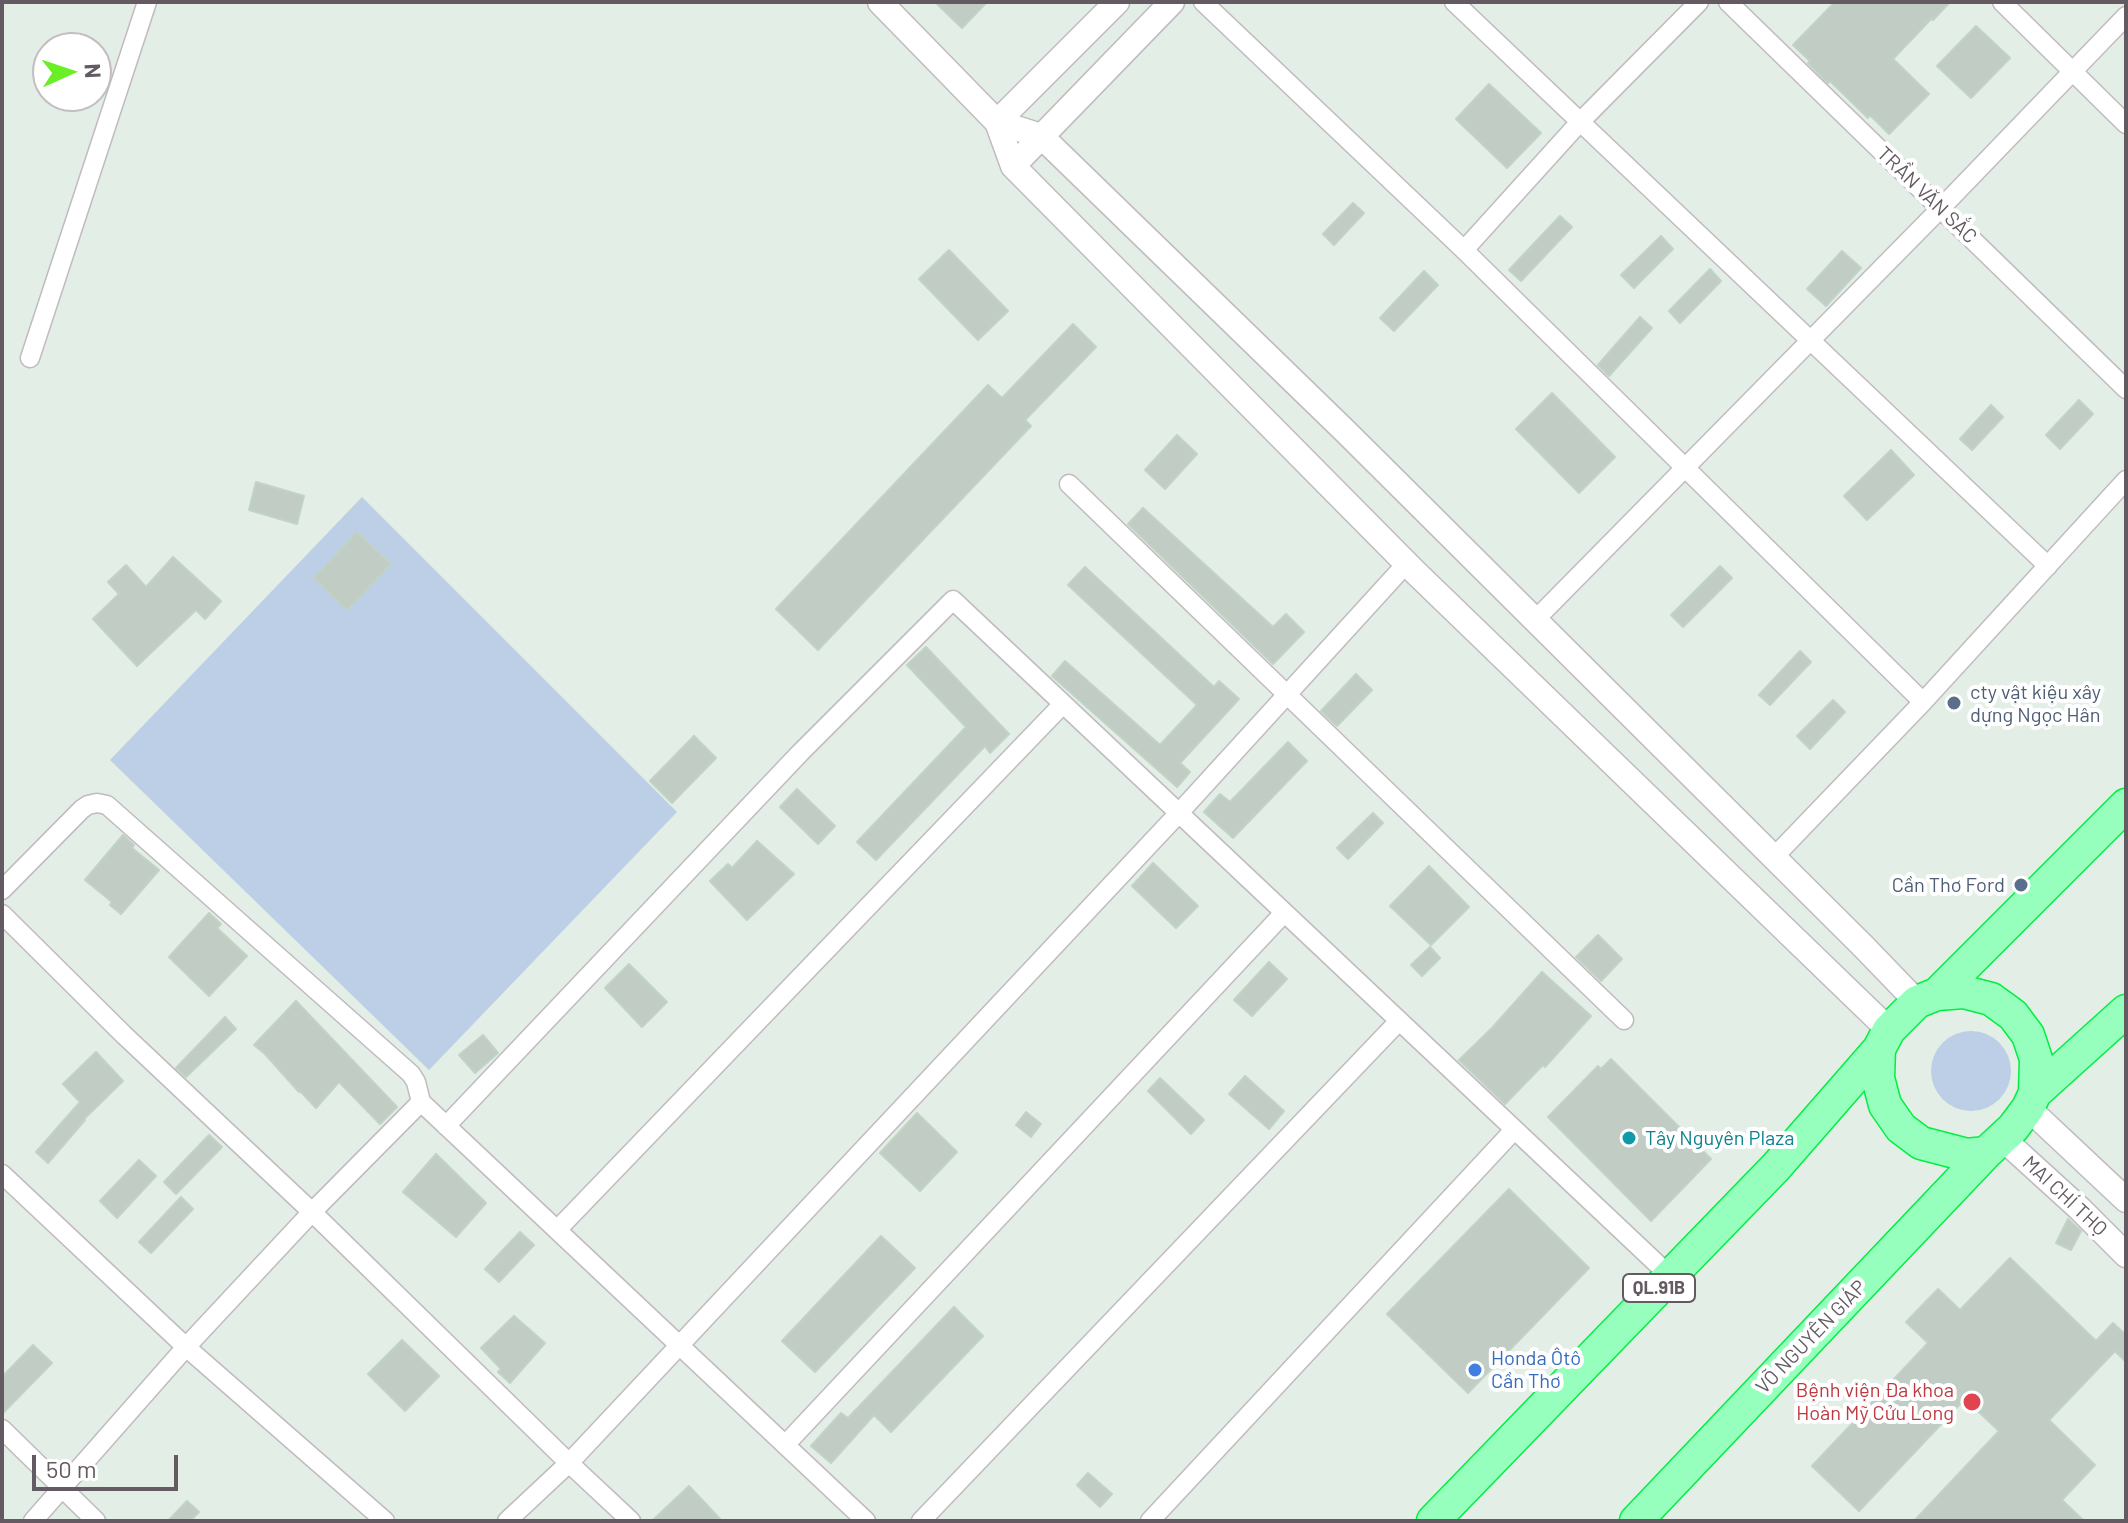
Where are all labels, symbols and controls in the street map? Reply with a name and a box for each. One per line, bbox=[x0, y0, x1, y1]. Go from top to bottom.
north arrow bbox=[32, 32, 112, 112]
text: N bbox=[81, 63, 107, 79]
street label: TRẦN VĂN SẮC bbox=[1872, 141, 1982, 249]
place label: cty vật kiệu xây dựng Ngọc Hân bbox=[1970, 680, 2101, 727]
marker: cty vật kiệu xây dựng Ngọc Hân bbox=[1945, 694, 1963, 712]
place label: Cần Thơ Ford bbox=[1892, 873, 2005, 897]
marker: Cần Thơ Ford bbox=[2012, 876, 2030, 894]
place label: Tây Nguyên Plaza bbox=[1645, 1126, 1794, 1150]
marker: Tây Nguyên Plaza bbox=[1620, 1129, 1638, 1147]
street label: MAI CHÍ THỌ bbox=[2018, 1151, 2112, 1241]
road number: QL.91B bbox=[1623, 1274, 1695, 1302]
street label: VÕ NGUYÊN GIÁP bbox=[1751, 1275, 1871, 1399]
place label: Honda Ôtô Cần Thơ bbox=[1491, 1346, 1581, 1393]
marker: Honda Ôtô Cần Thơ bbox=[1466, 1361, 1484, 1379]
place label: Bệnh viện Đa khoa Hoàn Mỹ Cửu Long bbox=[1796, 1378, 1954, 1425]
marker: Bệnh viện Đa khoa Hoàn Mỹ Cửu Long bbox=[1961, 1391, 1983, 1413]
scale bar bbox=[36, 1439, 182, 1489]
text: 50 m bbox=[46, 1454, 97, 1483]

